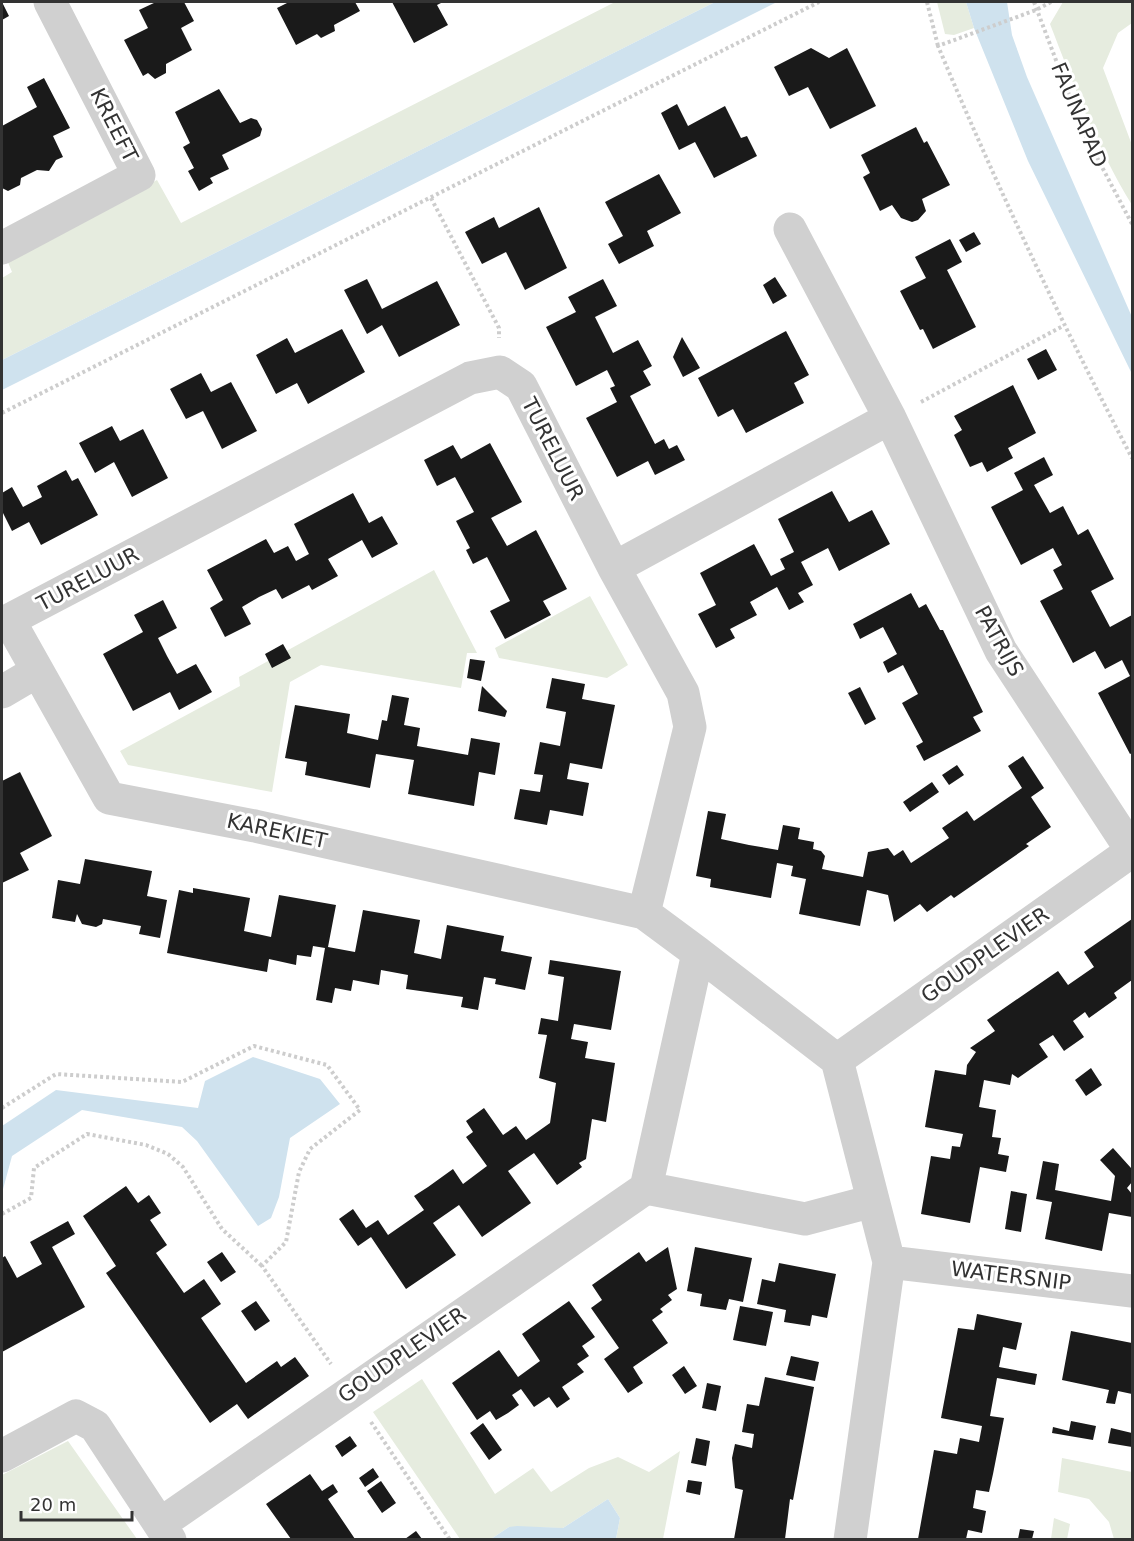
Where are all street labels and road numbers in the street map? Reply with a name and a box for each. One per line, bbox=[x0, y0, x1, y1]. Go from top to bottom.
street label: FAUNAPAD bbox=[1046, 59, 1112, 171]
street label: KREEFT bbox=[85, 84, 143, 166]
street label: TURELUUR bbox=[516, 393, 589, 504]
street label: TURELUUR bbox=[32, 542, 143, 616]
street label: PATRIJS bbox=[970, 601, 1028, 681]
street label: KAREKIET bbox=[225, 809, 329, 853]
street label: GOUDPLEVIER bbox=[917, 902, 1053, 1008]
street label: WATERSNIP bbox=[950, 1257, 1072, 1295]
street label: GOUDPLEVIER bbox=[334, 1302, 470, 1408]

